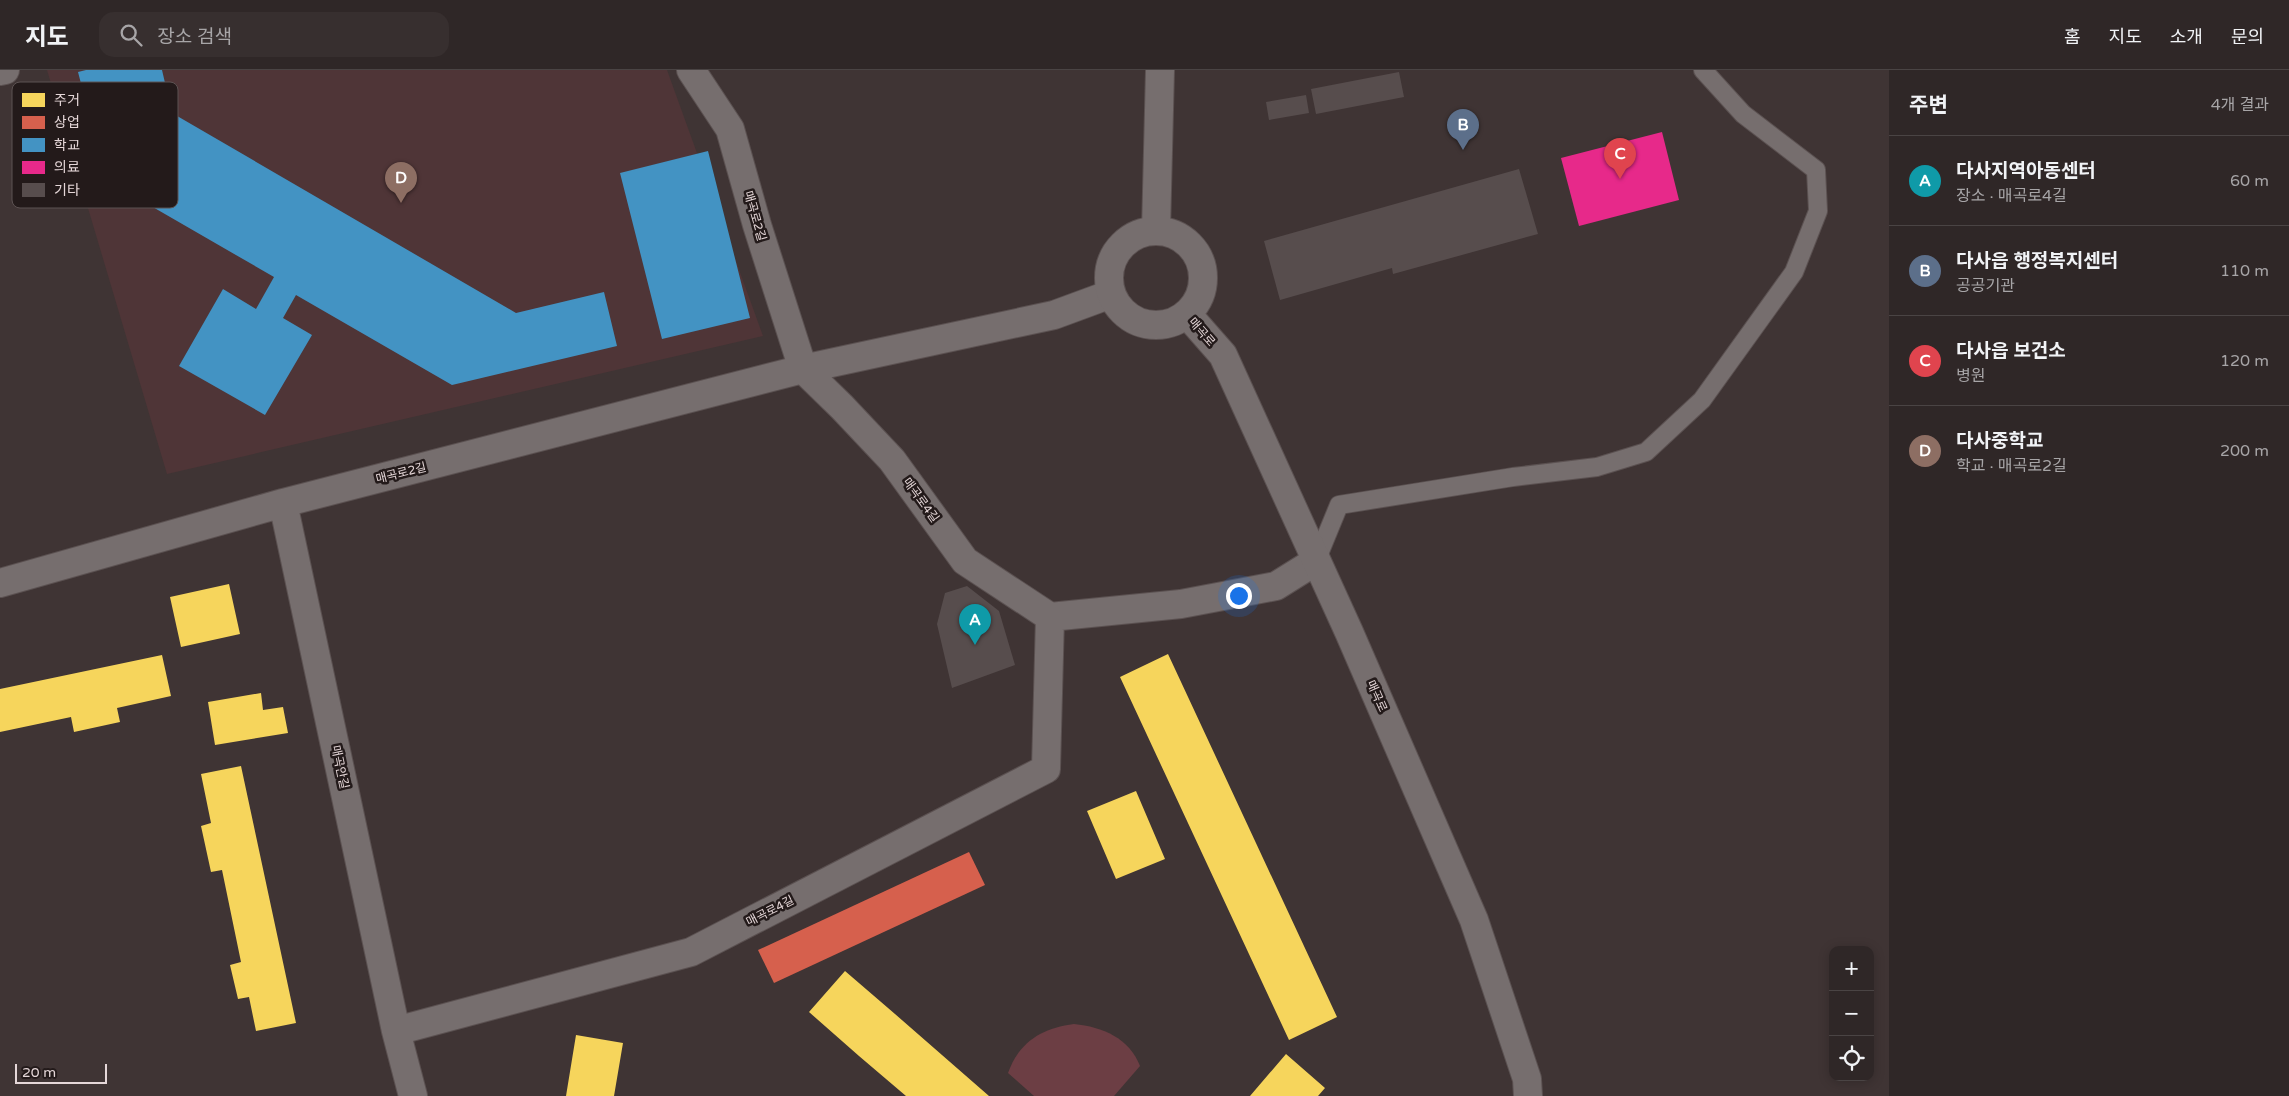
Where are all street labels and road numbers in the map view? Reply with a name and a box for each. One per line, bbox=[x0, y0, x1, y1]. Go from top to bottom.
street label: 매곡로2길 bbox=[741, 189, 769, 243]
street label: 매곡로 bbox=[1186, 315, 1218, 349]
street label: 매곡로2길 bbox=[374, 460, 428, 486]
street label: 매곡로4길 bbox=[900, 475, 942, 525]
street label: 매곡로 bbox=[1364, 678, 1390, 714]
street label: 매곡안길 bbox=[329, 744, 351, 790]
street label: 매곡로4길 bbox=[744, 893, 796, 929]

